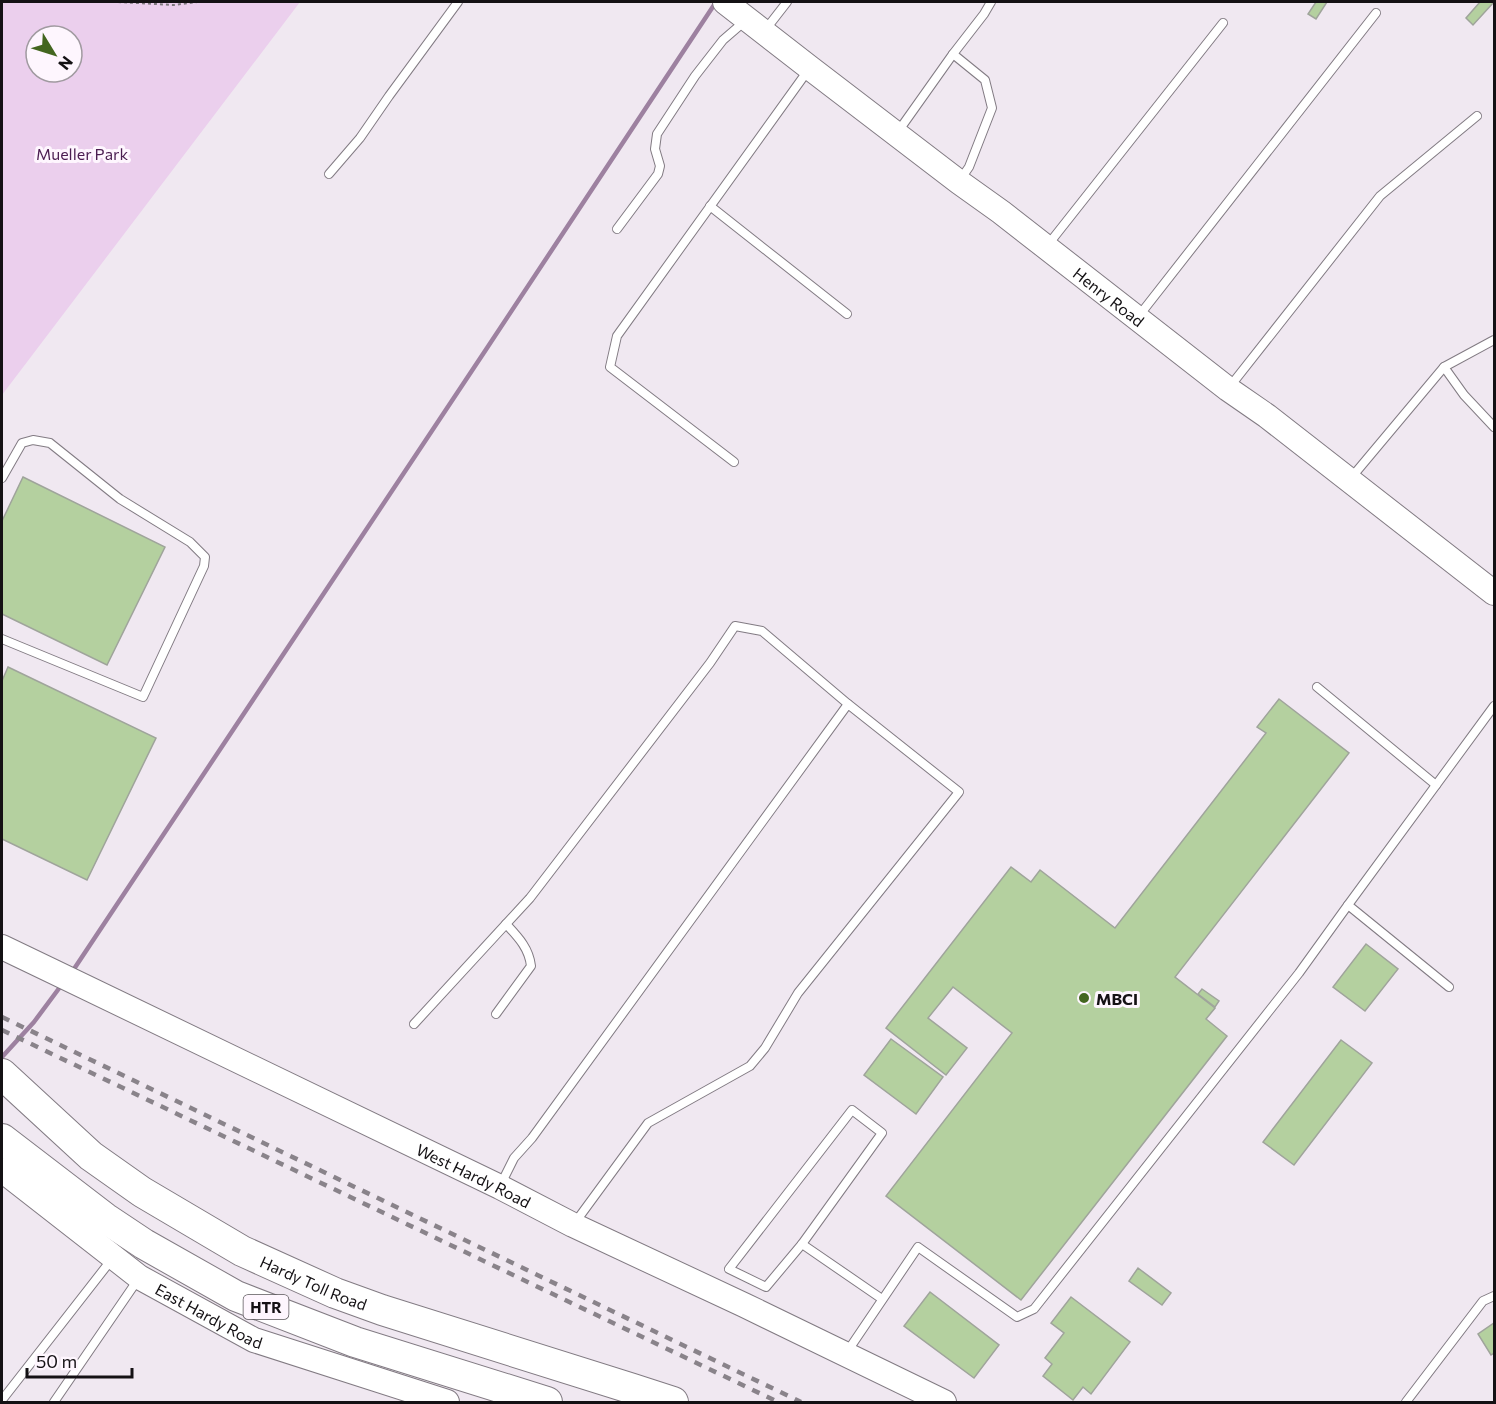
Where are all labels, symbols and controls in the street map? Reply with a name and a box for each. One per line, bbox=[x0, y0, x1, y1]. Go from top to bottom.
north arrow bbox=[24, 24, 84, 84]
text: N bbox=[55, 53, 77, 74]
park label: Mueller Park bbox=[36, 144, 128, 163]
street label: Henry Road bbox=[1070, 263, 1148, 330]
place label: MBCI bbox=[1096, 989, 1138, 1008]
marker: MBCI bbox=[1077, 991, 1091, 1005]
street label: West Hardy Road bbox=[414, 1139, 534, 1211]
street label: Hardy Toll Road bbox=[257, 1251, 370, 1313]
street label: East Hardy Road bbox=[152, 1279, 265, 1352]
road number: HTR bbox=[244, 1295, 288, 1319]
scale bar bbox=[27, 1341, 132, 1379]
text: 50 m bbox=[36, 1350, 77, 1372]

